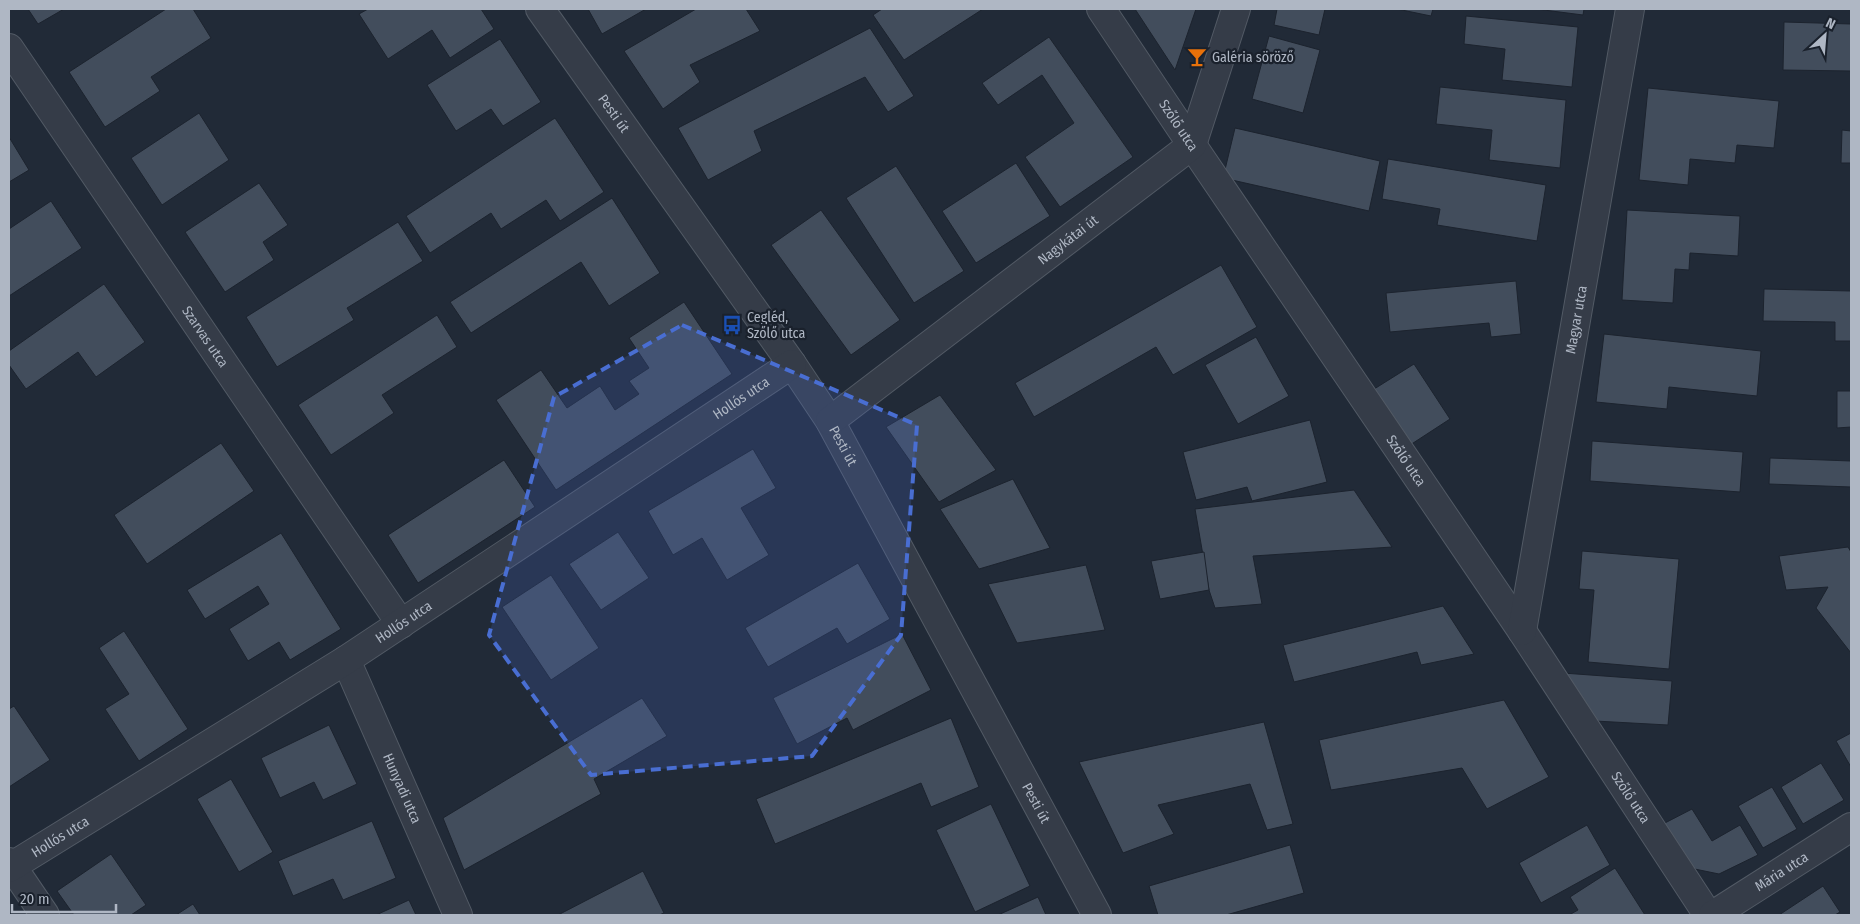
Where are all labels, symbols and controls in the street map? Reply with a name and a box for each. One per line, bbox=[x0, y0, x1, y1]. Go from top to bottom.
north arrow bbox=[1800, 10, 1850, 60]
text: N bbox=[1823, 14, 1838, 33]
bar icon: Galéria söröző bbox=[1186, 46, 1208, 68]
place label: Galéria söröző bbox=[1212, 49, 1294, 66]
street label: Pesti út bbox=[595, 91, 634, 136]
street label: Szőlő utca bbox=[1156, 96, 1202, 154]
street label: Nagykátai út bbox=[1034, 211, 1102, 268]
street label: Magyar utca bbox=[1562, 284, 1590, 355]
street label: Szarvas utca bbox=[179, 303, 232, 371]
place label: Cegléd, Szőlő utca bbox=[747, 309, 805, 342]
bus stop icon: Cegléd, Szőlő utca bbox=[721, 314, 743, 336]
street label: Hollós utca bbox=[709, 373, 773, 423]
street label: Pesti út bbox=[826, 423, 861, 469]
street label: Szőlő utca bbox=[1383, 432, 1430, 490]
street label: Hollós utca bbox=[372, 597, 435, 647]
street label: Hunyadi utca bbox=[379, 751, 425, 826]
street label: Szőlő utca bbox=[1608, 768, 1654, 827]
street label: Pesti út bbox=[1019, 780, 1054, 826]
street label: Hollós utca bbox=[28, 812, 92, 861]
street label: Mária utca bbox=[1751, 848, 1811, 895]
scale bar bbox=[12, 882, 116, 914]
text: 20 m bbox=[20, 890, 50, 908]

